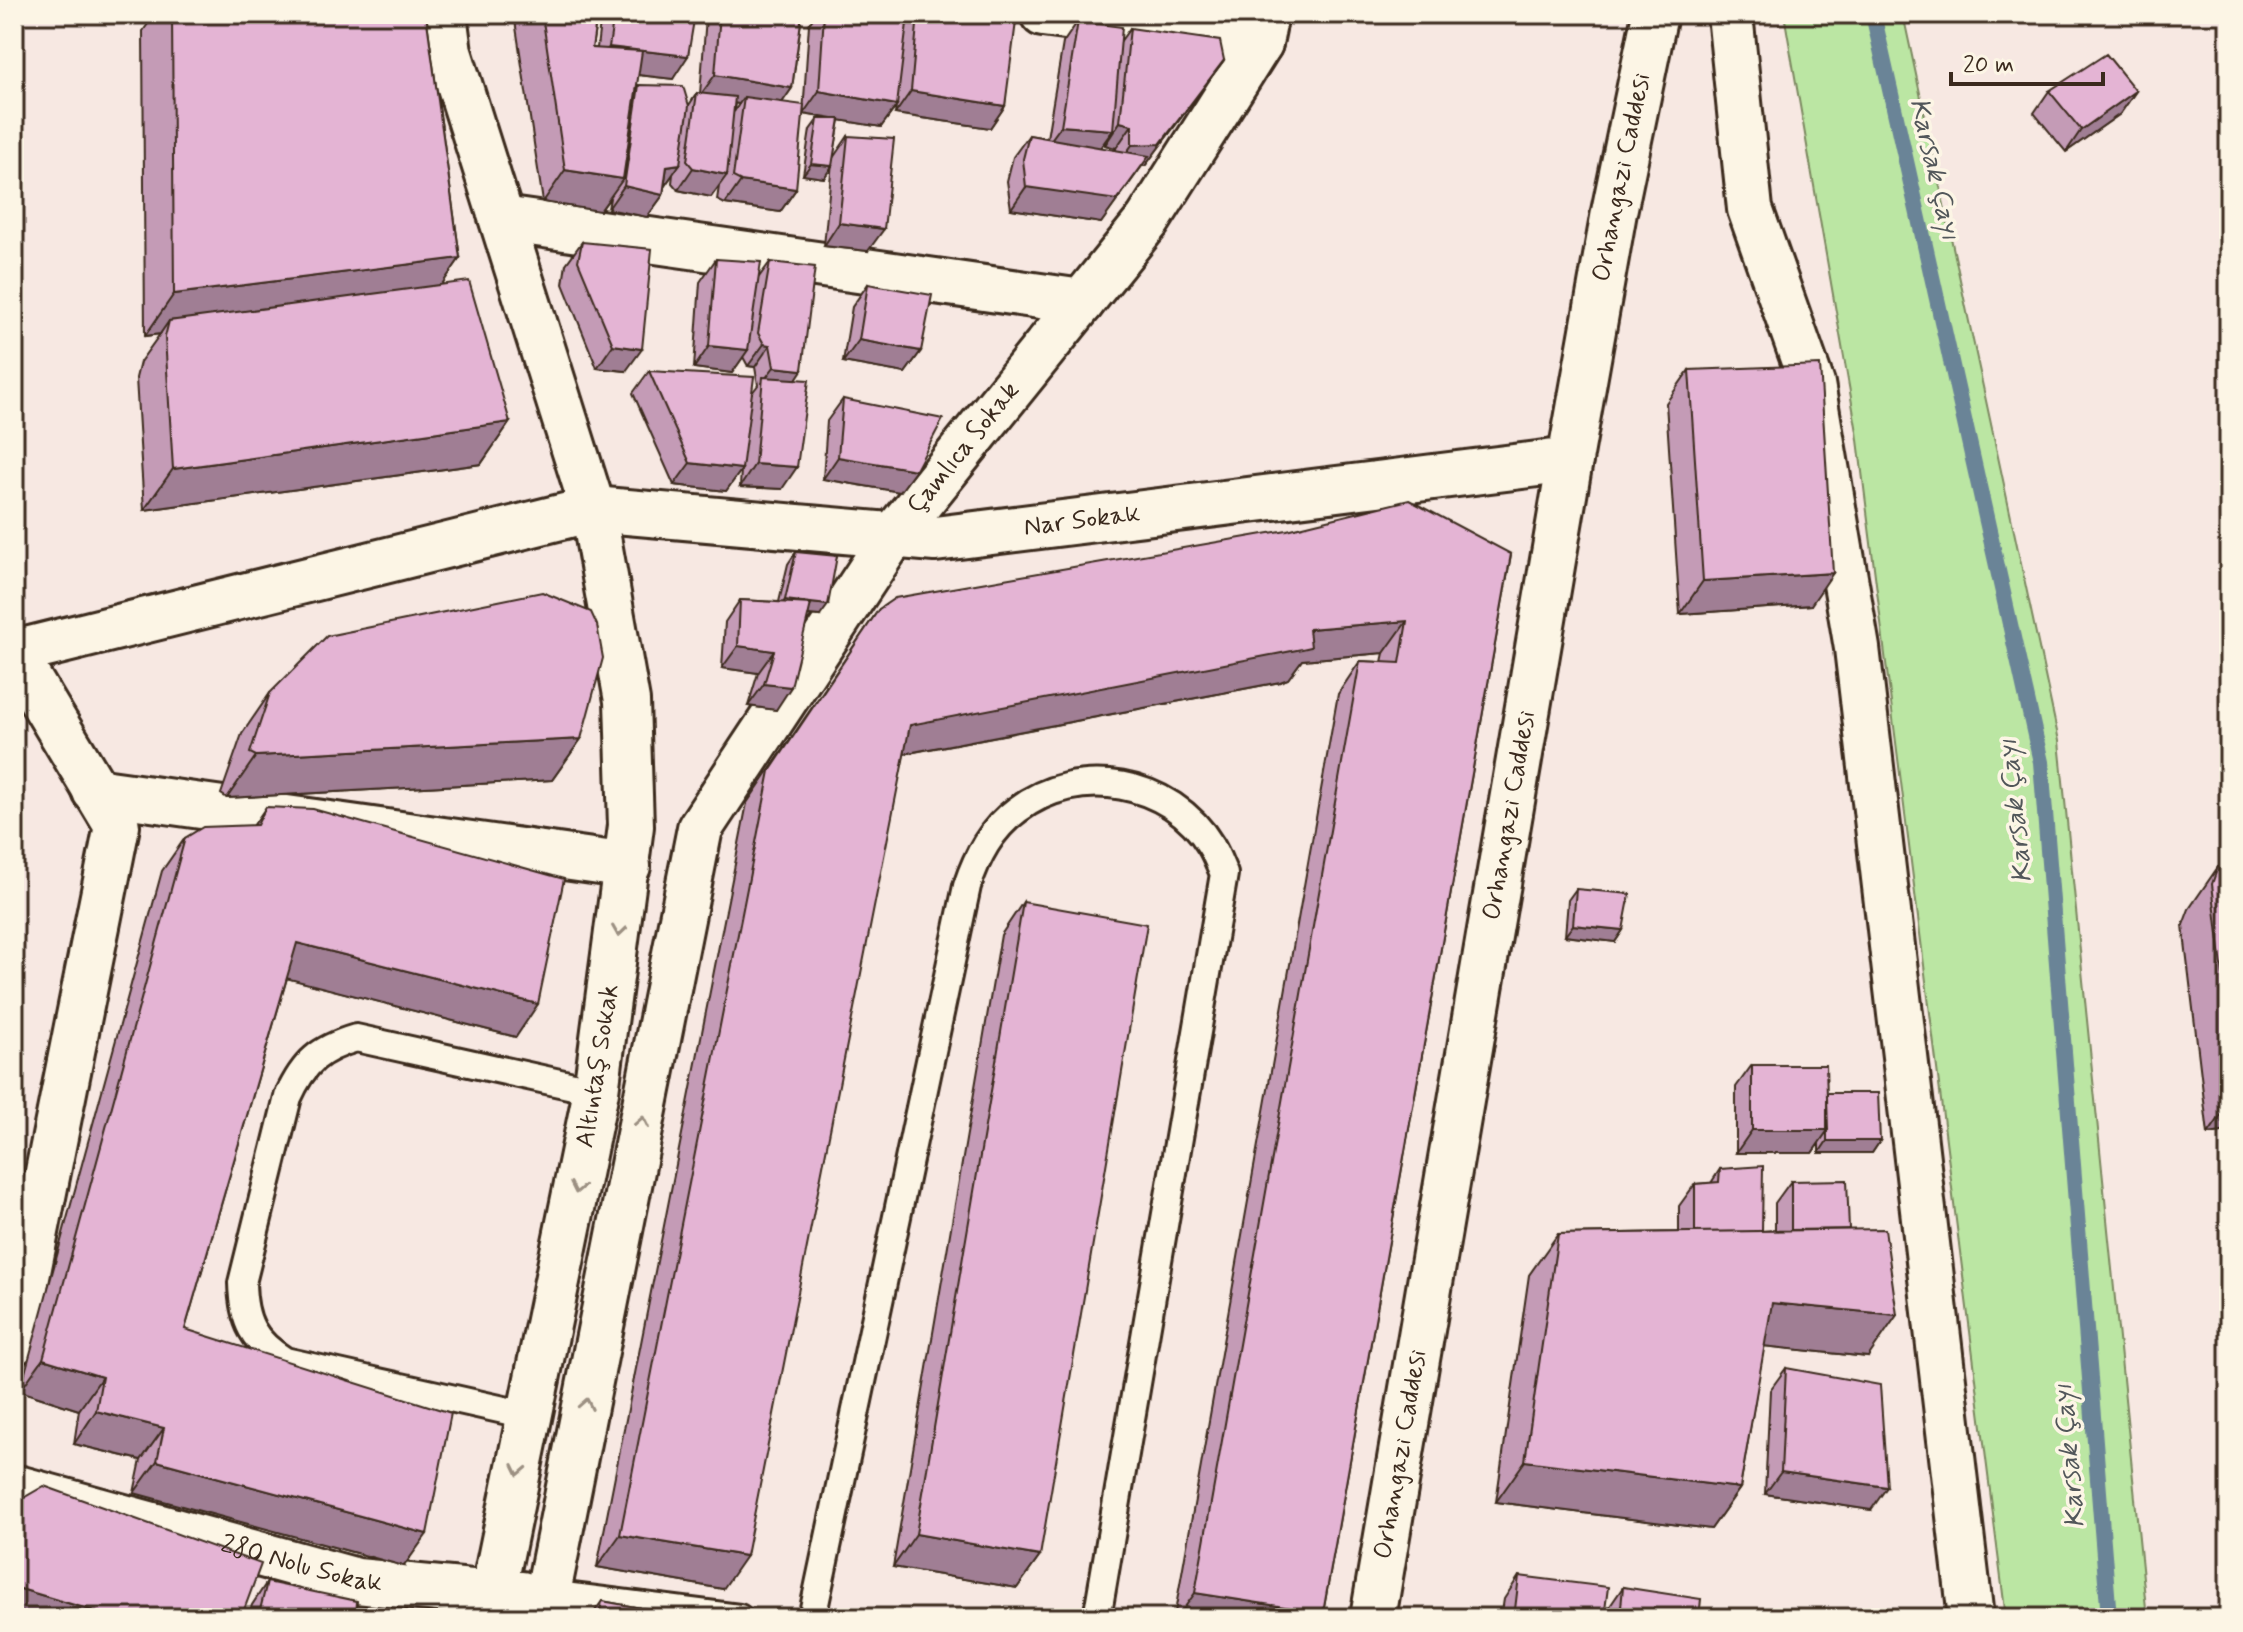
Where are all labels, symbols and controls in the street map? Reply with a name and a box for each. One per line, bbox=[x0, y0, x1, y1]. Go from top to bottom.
scale bar bbox=[1951, 36, 2103, 86]
text: 20 m bbox=[1963, 50, 2014, 81]
street label: Orhangazi Caddesi bbox=[1585, 70, 1659, 284]
water label: Karsak Çayı bbox=[1900, 94, 1968, 244]
street label: Çamlıca Sokak bbox=[900, 375, 1027, 522]
street label: Nar Sokak bbox=[1022, 497, 1142, 545]
street label: Orhangazi Caddesi bbox=[1475, 708, 1544, 923]
water label: Karsak Çayı bbox=[1990, 737, 2042, 885]
one-way arrow bbox=[610, 925, 627, 938]
street label: Altıntaş Sokak bbox=[568, 982, 628, 1150]
one-way arrow bbox=[633, 1116, 650, 1129]
one-way arrow bbox=[569, 1180, 586, 1194]
street label: Orhangazi Caddesi bbox=[1366, 1347, 1435, 1562]
water label: Karsak Çayı bbox=[2045, 1382, 2095, 1530]
one-way arrow bbox=[577, 1398, 594, 1412]
one-way arrow bbox=[511, 1462, 528, 1476]
street label: 280 Nolu Sokak bbox=[217, 1527, 384, 1600]

